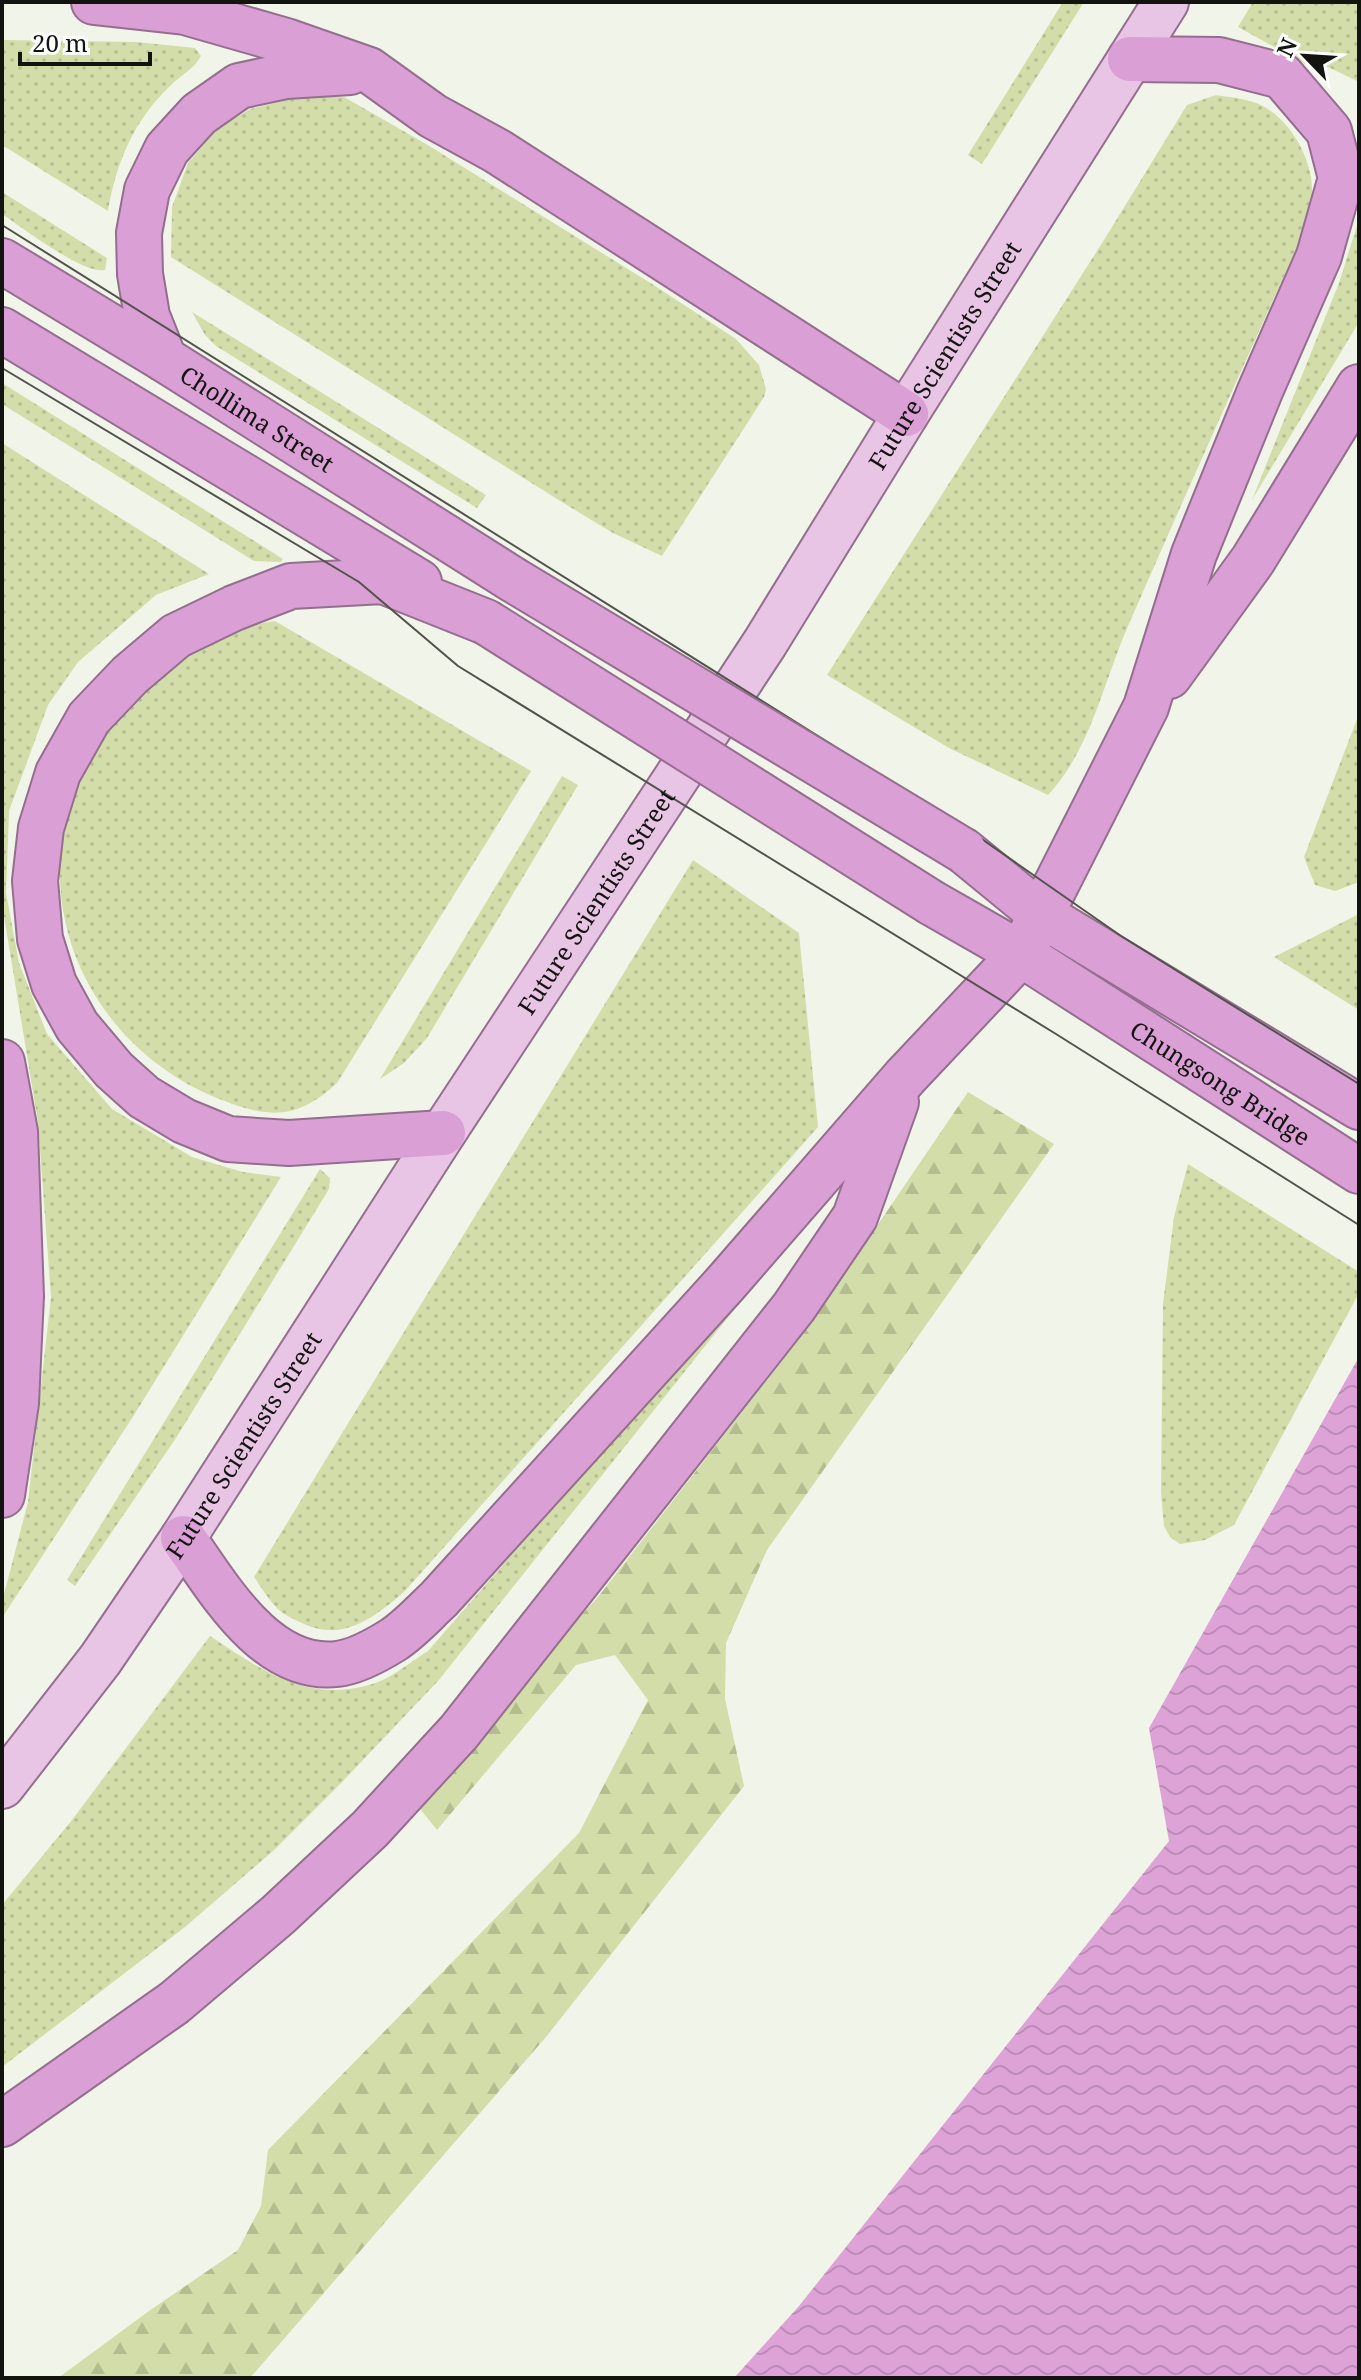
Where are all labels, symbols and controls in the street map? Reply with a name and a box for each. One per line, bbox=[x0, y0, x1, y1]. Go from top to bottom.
scale bar bbox=[20, 16, 150, 66]
north arrow bbox=[1265, 16, 1345, 96]
text: 20 m bbox=[32, 26, 88, 59]
text: N bbox=[1269, 33, 1303, 61]
street label: Future Scientists Street bbox=[860, 234, 1028, 475]
street label: Chollima Street bbox=[174, 357, 341, 479]
street label: Future Scientists Street bbox=[509, 782, 682, 1020]
street label: Chungsong Bridge bbox=[1124, 1012, 1317, 1152]
street label: Future Scientists Street bbox=[157, 1325, 328, 1565]

